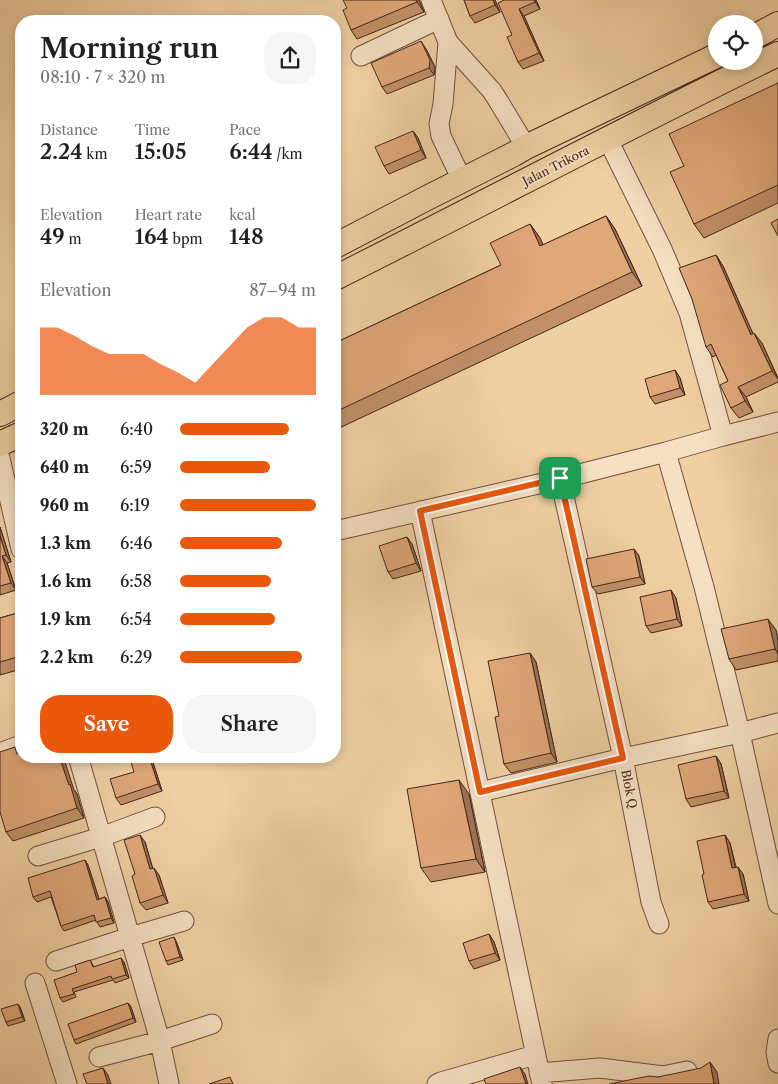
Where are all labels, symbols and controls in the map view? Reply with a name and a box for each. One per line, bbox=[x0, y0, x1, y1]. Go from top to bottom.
map controls bbox=[708, 15, 763, 70]
button: locate bbox=[708, 15, 763, 70]
text: Morning run bbox=[40, 31, 219, 65]
button: share bbox=[264, 32, 316, 84]
text: 08:10 · 7 × 320 m bbox=[40, 67, 165, 87]
text: Distance bbox=[40, 121, 98, 139]
text: Time bbox=[135, 121, 170, 139]
text: Pace bbox=[229, 121, 261, 139]
text: 2.24 bbox=[40, 139, 83, 164]
text: 15:05 bbox=[135, 139, 186, 164]
text: 6:44 bbox=[229, 139, 273, 164]
street label: Jalan Trikora bbox=[518, 142, 592, 190]
text: km bbox=[83, 145, 108, 163]
text: /km bbox=[273, 145, 303, 163]
text: Elevation bbox=[40, 206, 103, 224]
text: Heart rate bbox=[135, 206, 202, 224]
text: kcal bbox=[229, 206, 256, 224]
text: 49 bbox=[40, 224, 65, 249]
text: 164 bbox=[135, 224, 169, 249]
text: 148 bbox=[229, 224, 264, 249]
text: m bbox=[65, 230, 82, 248]
text: bpm bbox=[169, 230, 203, 248]
text: Elevation bbox=[40, 280, 111, 300]
text: 87–94 m bbox=[249, 280, 316, 300]
text: 320 m bbox=[40, 419, 89, 439]
text: 6:40 bbox=[120, 419, 153, 439]
text: 640 m bbox=[40, 457, 89, 477]
text: 6:59 bbox=[120, 457, 152, 477]
pin bbox=[539, 457, 581, 499]
icon: arrive bbox=[546, 464, 574, 492]
text: 960 m bbox=[40, 495, 89, 515]
text: 6:19 bbox=[120, 495, 150, 515]
text: 1.3 km bbox=[40, 533, 91, 553]
text: 6:46 bbox=[120, 533, 152, 553]
text: 1.6 km bbox=[40, 571, 92, 591]
text: 6:58 bbox=[120, 571, 152, 591]
text: 1.9 km bbox=[40, 609, 91, 629]
text: 6:54 bbox=[120, 609, 152, 629]
text: 2.2 km bbox=[40, 647, 94, 667]
text: 6:29 bbox=[120, 647, 152, 667]
button: Save bbox=[40, 695, 173, 753]
button: Share bbox=[183, 695, 316, 753]
street label: Blok Q bbox=[618, 768, 641, 810]

